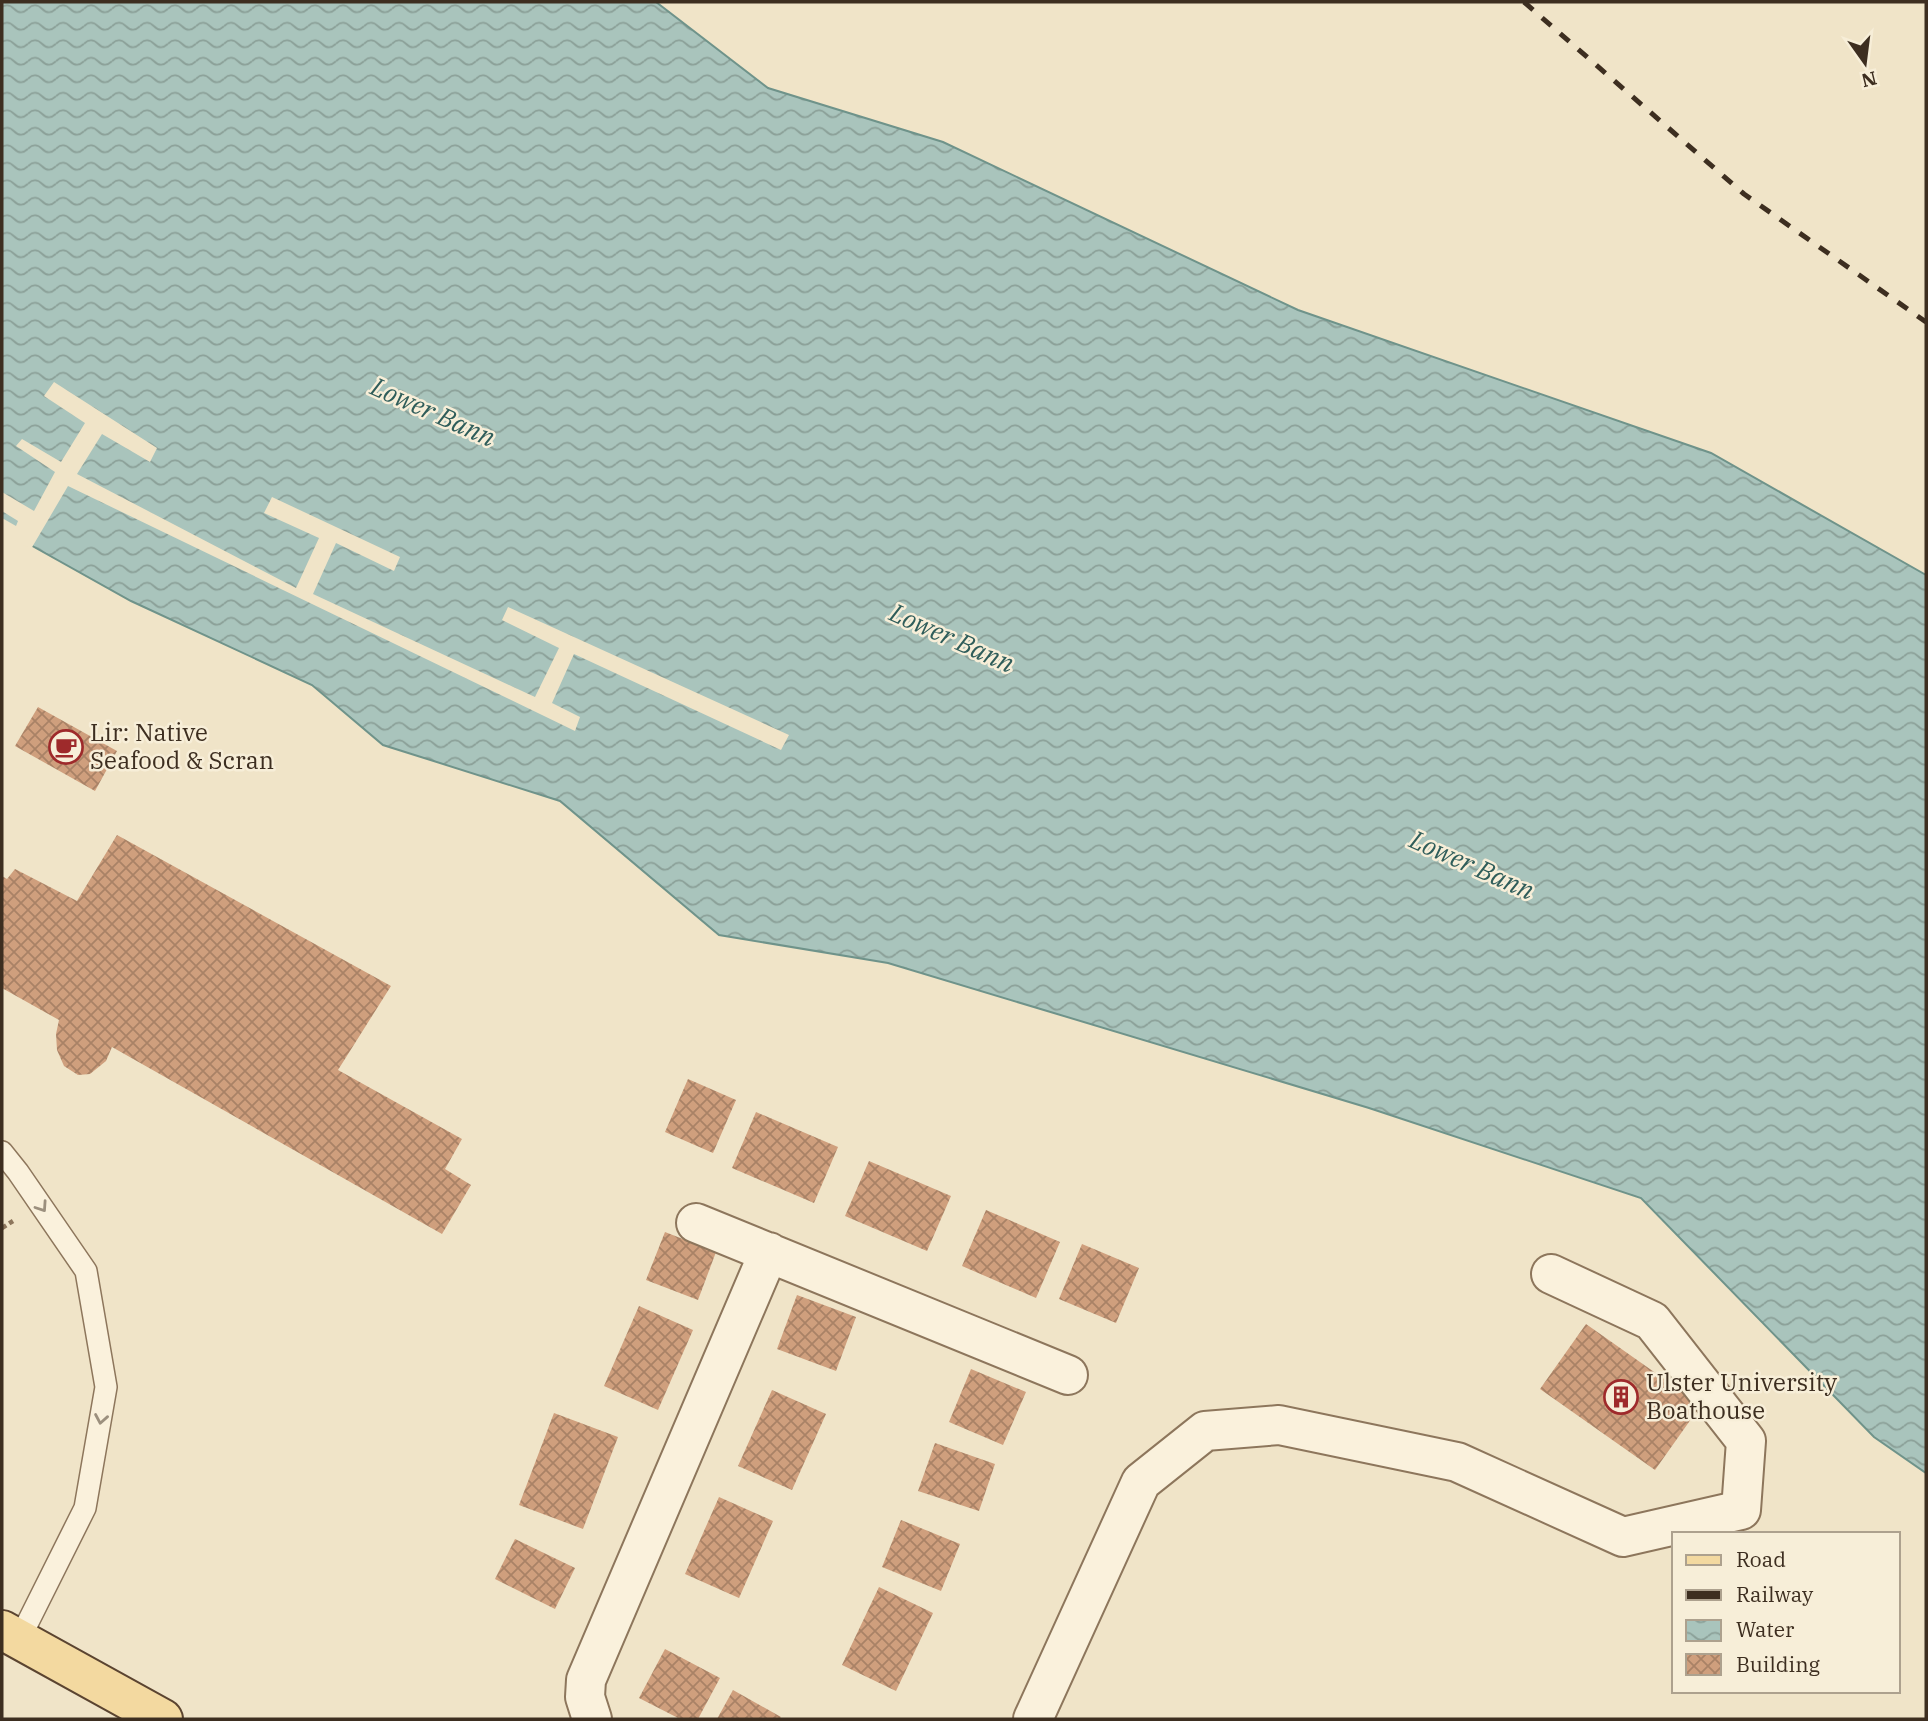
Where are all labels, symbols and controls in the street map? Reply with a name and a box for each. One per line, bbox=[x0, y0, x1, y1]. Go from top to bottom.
north arrow bbox=[1830, 28, 1900, 98]
text: N bbox=[1859, 66, 1879, 93]
water label: Lower Bann bbox=[365, 368, 501, 454]
water label: Lower Bann bbox=[884, 594, 1020, 680]
place label: Lir: Native Seafood & Scran bbox=[90, 716, 274, 776]
cafe icon: Lir: Native Seafood & Scran bbox=[47, 728, 85, 766]
water label: Lower Bann bbox=[1404, 821, 1540, 907]
one-way arrow bbox=[34, 1199, 46, 1212]
place label: Ulster University Boathouse bbox=[1646, 1366, 1837, 1426]
building icon: Ulster University Boathouse bbox=[1602, 1378, 1640, 1416]
one-way arrow bbox=[94, 1413, 109, 1425]
legend bbox=[1672, 1532, 1900, 1693]
text: Road bbox=[1736, 1545, 1786, 1573]
text: Railway bbox=[1736, 1580, 1814, 1608]
text: Water bbox=[1736, 1615, 1795, 1643]
text: Building bbox=[1736, 1650, 1821, 1678]

